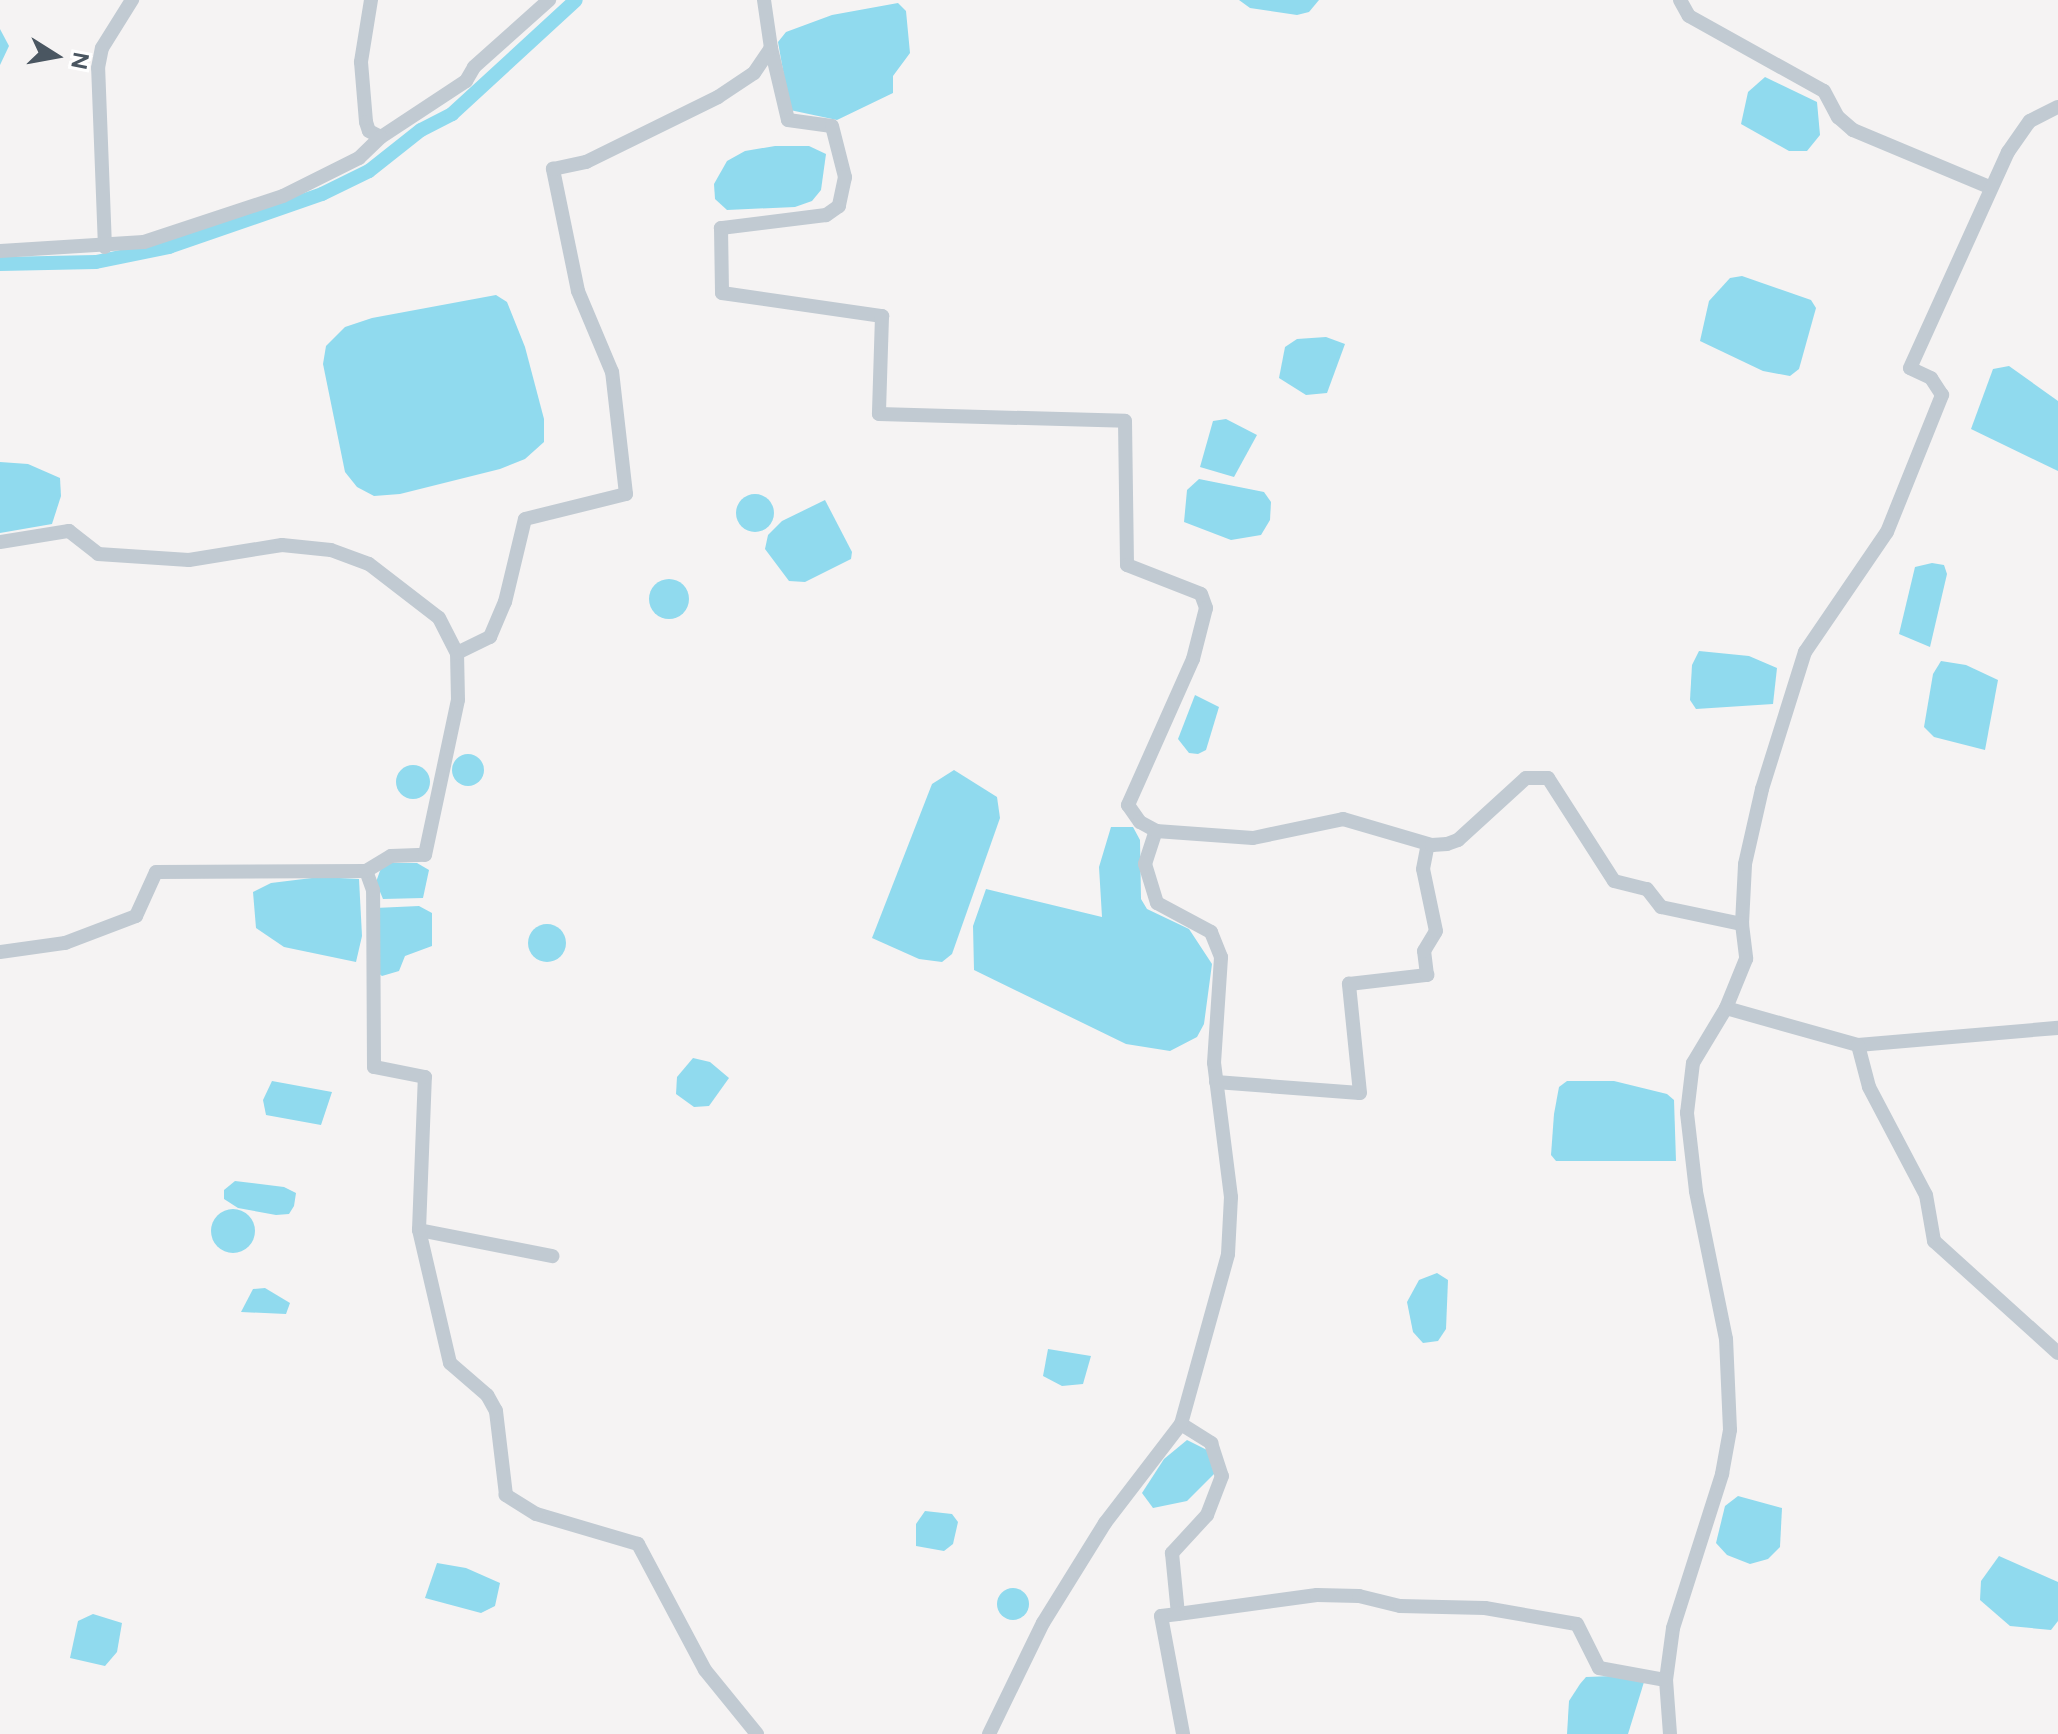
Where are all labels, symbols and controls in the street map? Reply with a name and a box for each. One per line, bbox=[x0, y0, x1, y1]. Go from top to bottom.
north arrow bbox=[16, 16, 96, 96]
text: N bbox=[65, 50, 95, 72]

